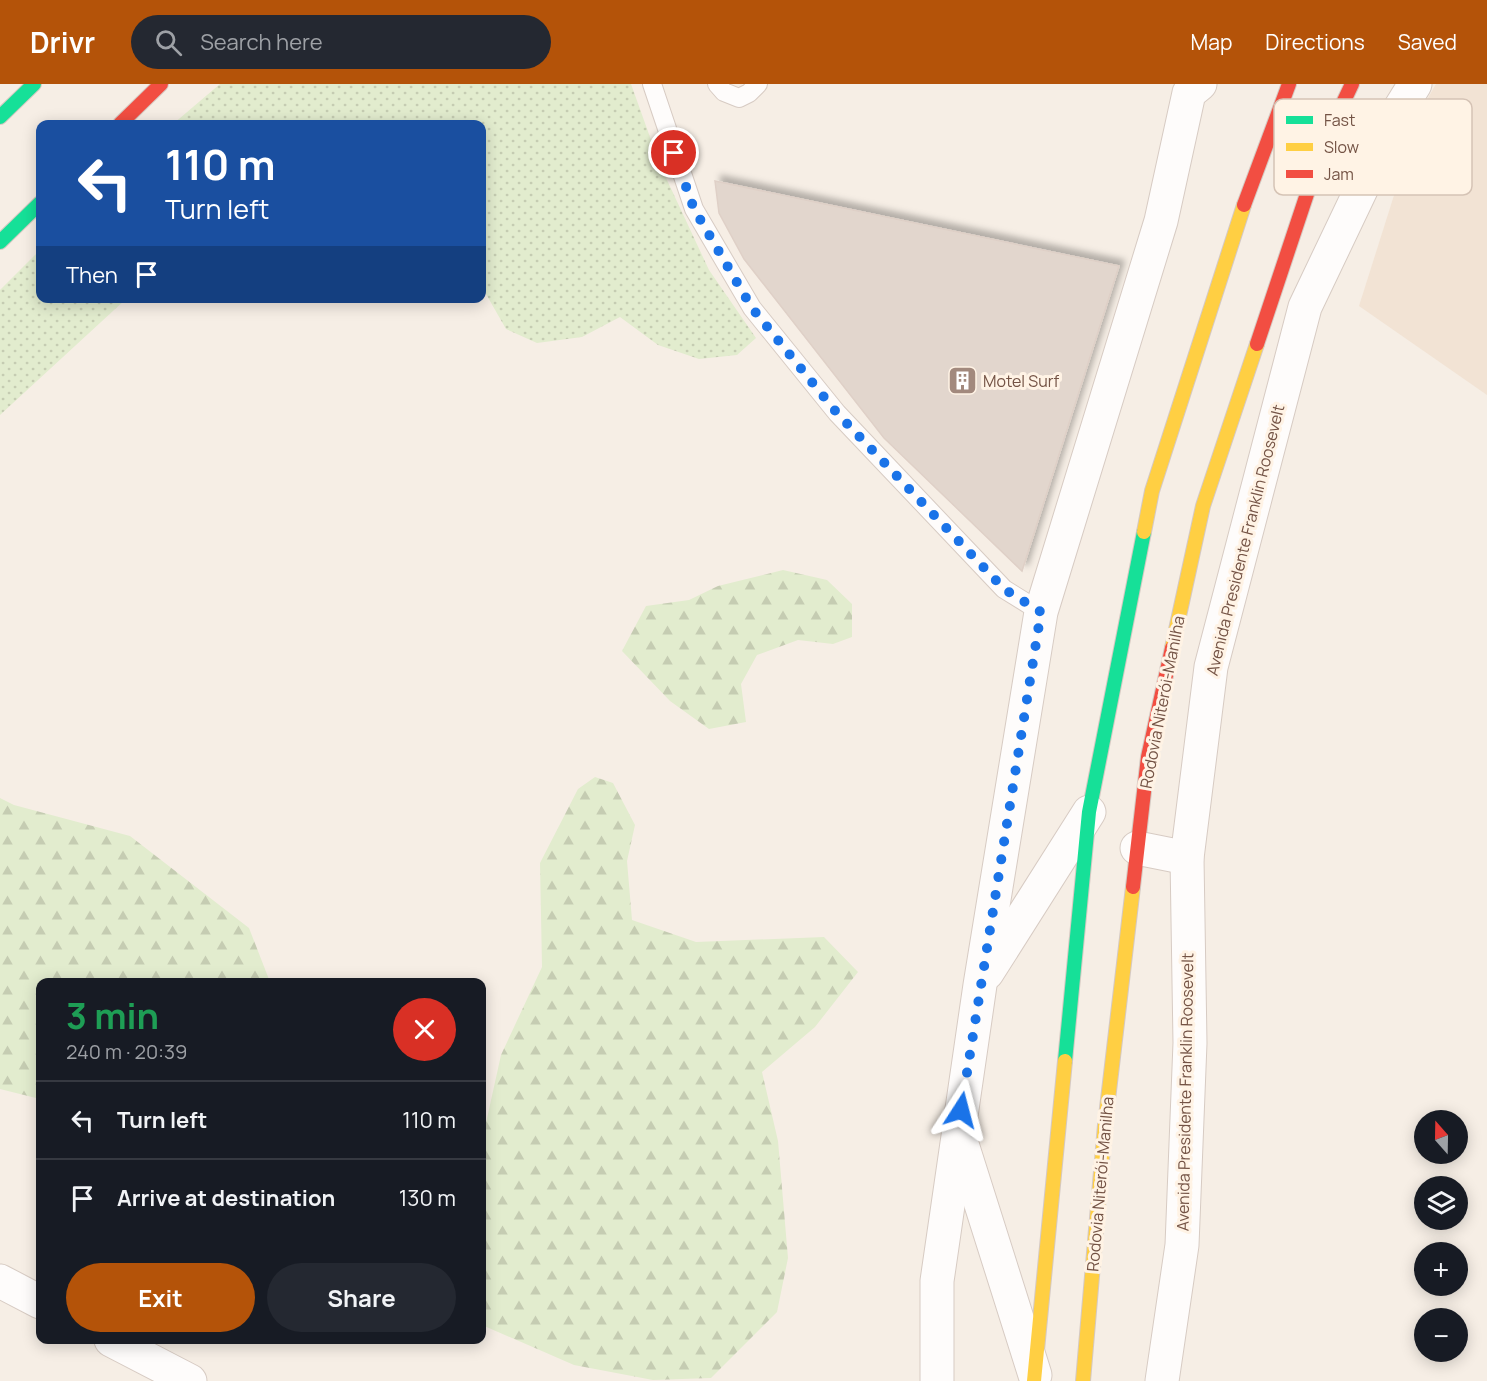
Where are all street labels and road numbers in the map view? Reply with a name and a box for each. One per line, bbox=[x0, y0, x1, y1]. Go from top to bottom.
street label: Avenida Presidente Franklin Roosevelt bbox=[1201, 402, 1289, 678]
street label: Rodovia Niterói-Manilha bbox=[1134, 614, 1190, 790]
street label: Avenida Presidente Franklin Roosevelt bbox=[1172, 953, 1198, 1231]
street label: Rodovia Niterói-Manilha bbox=[1081, 1096, 1119, 1272]

